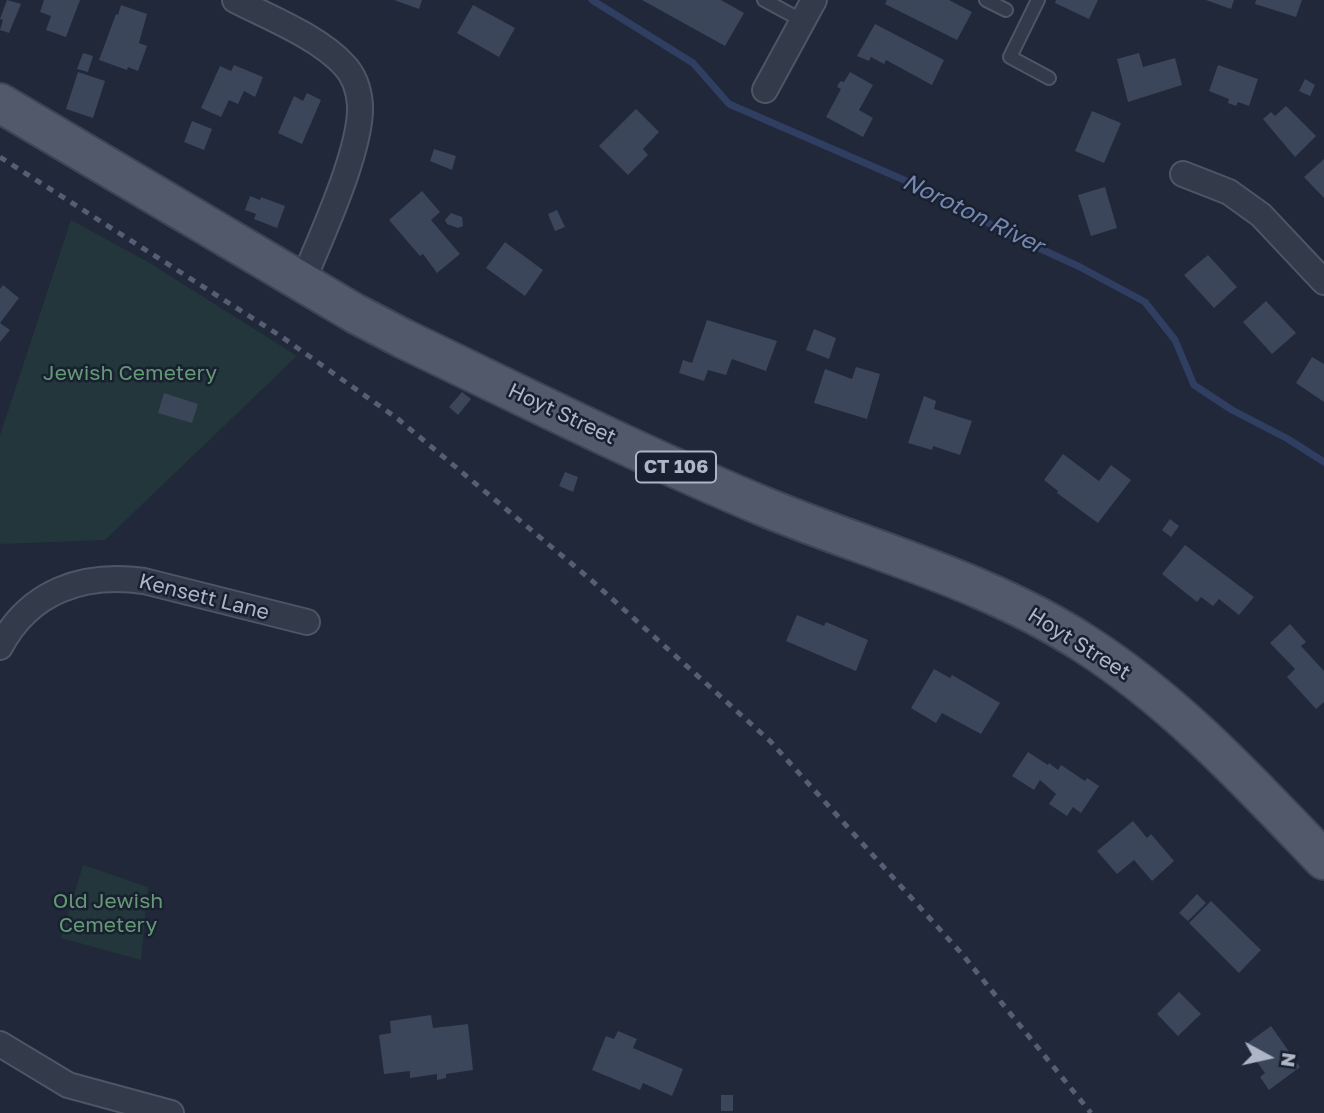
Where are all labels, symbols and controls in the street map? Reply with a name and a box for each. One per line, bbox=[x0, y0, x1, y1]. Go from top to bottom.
water label: Noroton River bbox=[898, 168, 1048, 260]
park label: Jewish Cemetery bbox=[43, 360, 217, 386]
street label: Hoyt Street bbox=[504, 378, 620, 450]
road number: CT 106 bbox=[636, 452, 716, 482]
street label: Kensett Lane bbox=[136, 569, 272, 625]
street label: Hoyt Street bbox=[1023, 602, 1135, 686]
park label: Old Jewish Cemetery bbox=[53, 888, 163, 938]
north arrow bbox=[1233, 1022, 1303, 1092]
text: N bbox=[1277, 1051, 1302, 1069]

